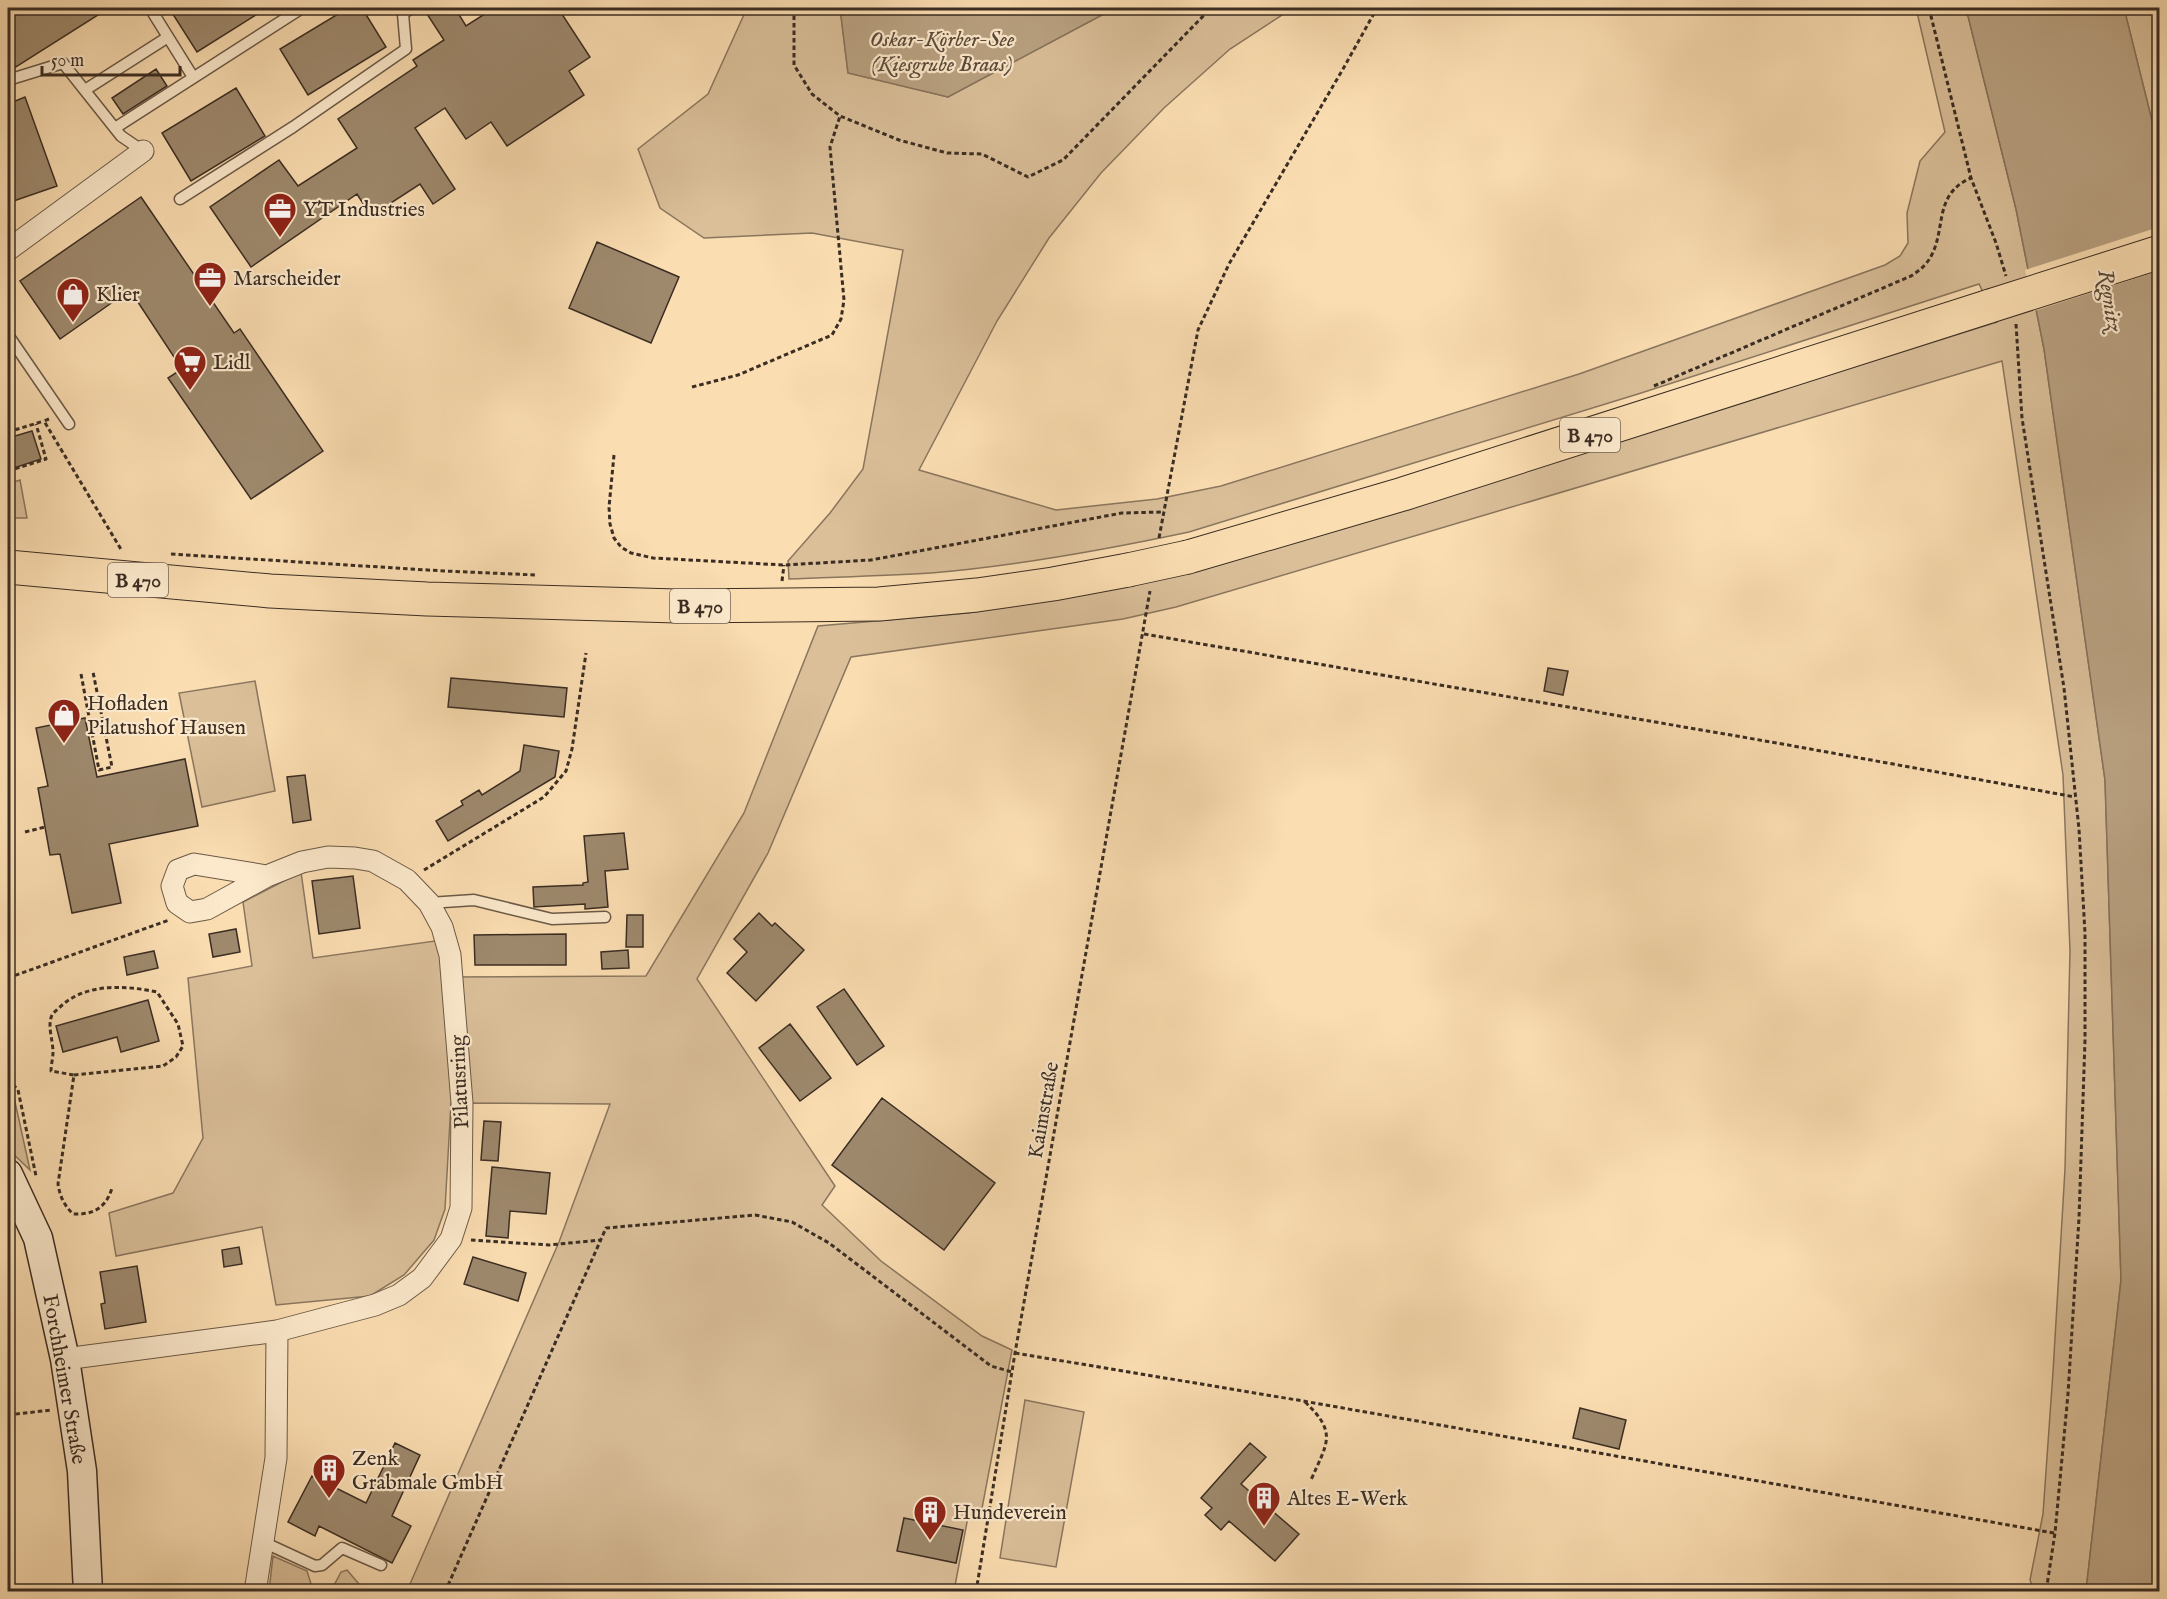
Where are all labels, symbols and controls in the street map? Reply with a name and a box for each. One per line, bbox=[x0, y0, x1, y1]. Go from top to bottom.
water label: Oskar-Körber-See (Kiesgrube Braas) bbox=[870, 26, 1015, 79]
scale bar bbox=[42, 39, 180, 77]
text: 50 m bbox=[51, 50, 84, 73]
office icon: YT Industries bbox=[262, 191, 298, 238]
place label: YT Industries bbox=[303, 197, 425, 224]
office icon: Marscheider bbox=[192, 260, 228, 307]
place label: Marscheider bbox=[233, 266, 341, 293]
water label: Regnitz bbox=[2090, 267, 2128, 336]
shop icon: Klier bbox=[55, 276, 91, 323]
place label: Klier bbox=[96, 282, 140, 309]
supermarket icon: Lidl bbox=[172, 344, 208, 391]
place label: Lidl bbox=[213, 350, 251, 377]
road number: B 470 bbox=[1560, 418, 1620, 452]
road number: B 470 bbox=[108, 563, 168, 597]
road number: B 470 bbox=[670, 589, 730, 623]
place label: Hofladen Pilatushof Hausen bbox=[87, 691, 246, 742]
shop icon: Hofladen Pilatushof Hausen bbox=[46, 697, 82, 744]
street label: Pilatusring bbox=[445, 1034, 476, 1130]
street label: Kaimstraße bbox=[1023, 1059, 1066, 1161]
street label: Forchheimer Straße bbox=[35, 1292, 92, 1467]
place label: Zenk Grabmale GmbH bbox=[352, 1446, 504, 1497]
building icon: Zenk Grabmale GmbH bbox=[311, 1452, 347, 1499]
building icon: Altes E-Werk bbox=[1246, 1480, 1282, 1527]
place label: Altes E-Werk bbox=[1286, 1486, 1408, 1513]
building icon: Hundeverein bbox=[912, 1494, 948, 1541]
place label: Hundeverein bbox=[953, 1500, 1067, 1527]

